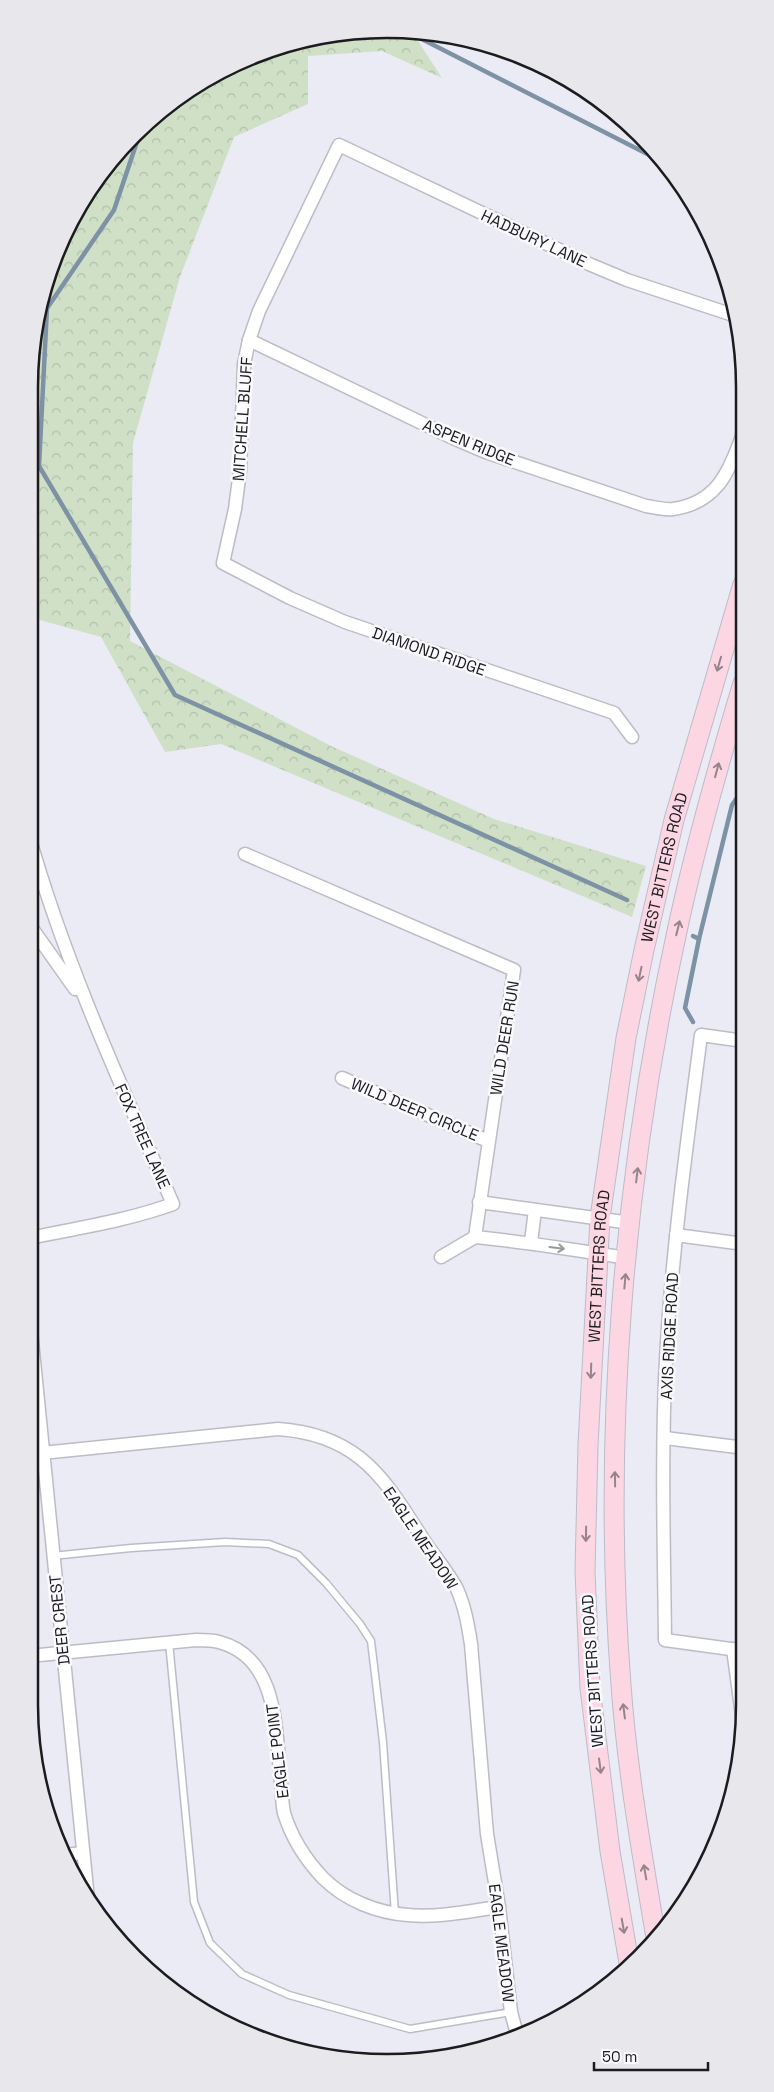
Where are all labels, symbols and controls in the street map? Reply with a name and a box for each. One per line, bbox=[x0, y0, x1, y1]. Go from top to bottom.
street label: HADBURY LANE bbox=[478, 205, 590, 272]
street label: MITCHELL BLUFF bbox=[228, 356, 257, 482]
street label: ASPEN RIDGE bbox=[420, 414, 518, 470]
street label: DIAMOND RIDGE bbox=[369, 622, 488, 681]
one-way arrow bbox=[714, 656, 724, 672]
one-way arrow bbox=[713, 763, 723, 779]
street label: WEST BITTERS ROAD bbox=[636, 790, 692, 944]
one-way arrow bbox=[674, 921, 683, 937]
one-way arrow bbox=[634, 966, 644, 982]
street label: WILD DEER RUN bbox=[485, 979, 524, 1097]
street label: WILD DEER CIRCLE bbox=[348, 1073, 482, 1146]
street label: FOX TREE LANE bbox=[110, 1080, 175, 1192]
one-way arrow bbox=[632, 1167, 642, 1183]
street label: WEST BITTERS ROAD bbox=[583, 1189, 615, 1343]
one-way arrow bbox=[548, 1243, 564, 1253]
street label: AXIS RIDGE ROAD bbox=[656, 1272, 683, 1400]
one-way arrow bbox=[620, 1273, 630, 1289]
one-way arrow bbox=[586, 1363, 595, 1379]
one-way arrow bbox=[610, 1471, 620, 1488]
street label: EAGLE MEADOW bbox=[378, 1483, 463, 1594]
one-way arrow bbox=[581, 1526, 591, 1542]
street label: DEER CREST bbox=[44, 1574, 75, 1666]
street label: WEST BITTERS ROAD bbox=[577, 1594, 608, 1748]
street label: EAGLE POINT bbox=[261, 1702, 294, 1800]
one-way arrow bbox=[619, 1703, 629, 1719]
one-way arrow bbox=[595, 1757, 605, 1773]
one-way arrow bbox=[639, 1865, 649, 1881]
street label: EAGLE MEADOW bbox=[484, 1882, 519, 2004]
one-way arrow bbox=[618, 1918, 628, 1934]
scale bar bbox=[594, 2040, 708, 2072]
text: 50 m bbox=[602, 2047, 637, 2066]

